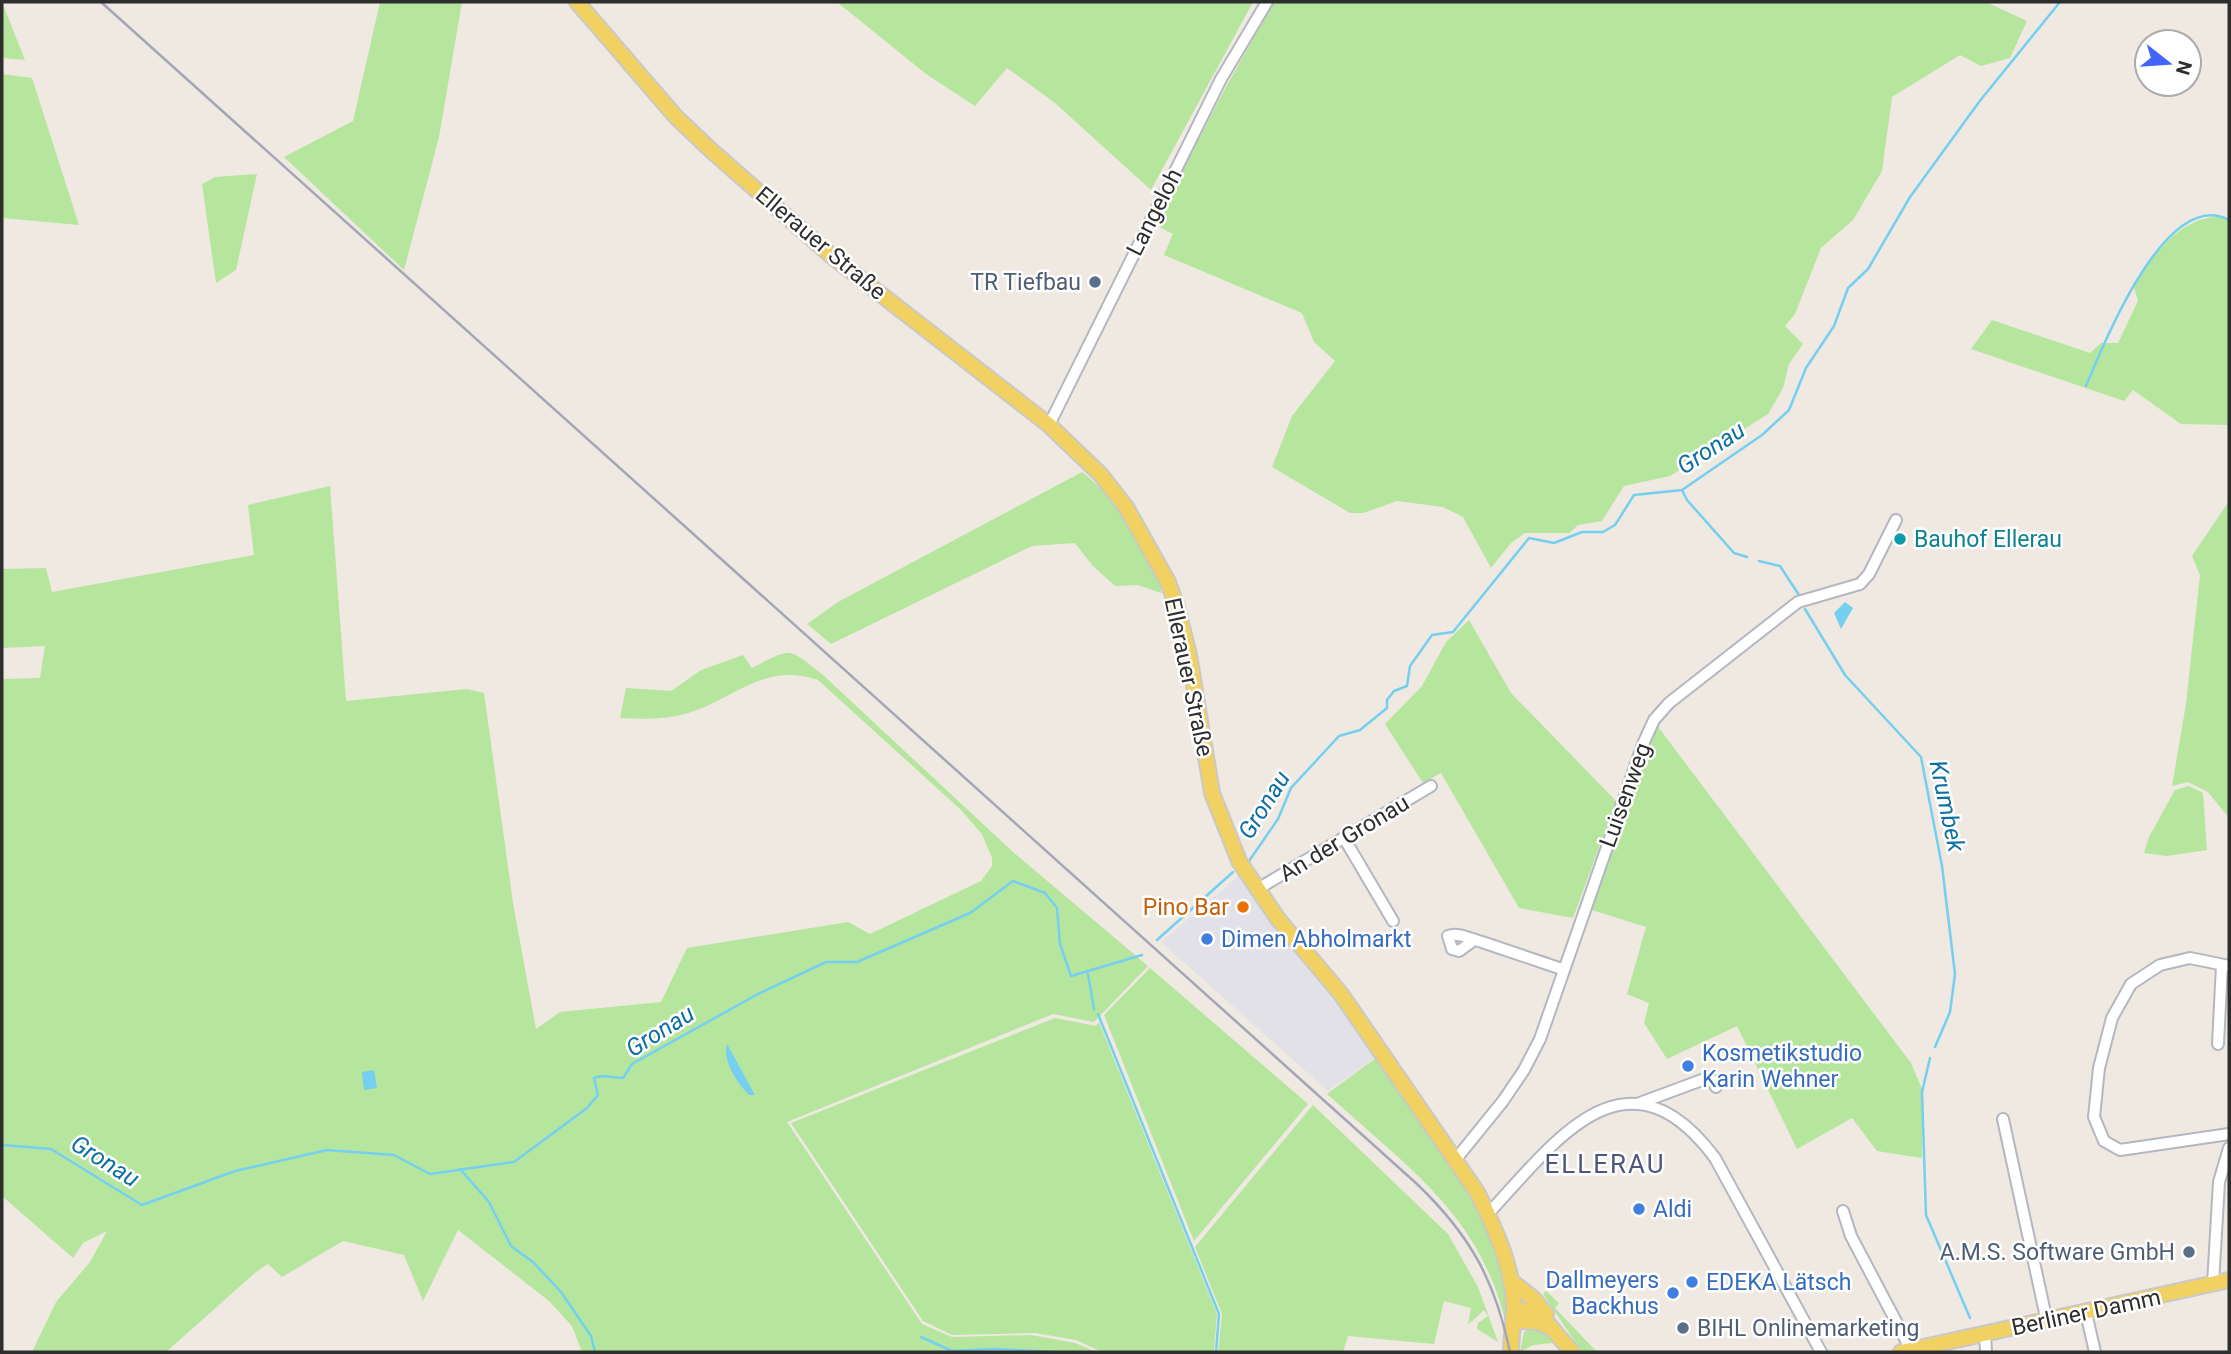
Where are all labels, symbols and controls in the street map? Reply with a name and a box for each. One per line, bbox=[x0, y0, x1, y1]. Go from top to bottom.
north arrow bbox=[2133, 28, 2203, 98]
text: N bbox=[2171, 58, 2197, 78]
street label: Langeloh bbox=[1121, 164, 1188, 260]
street label: Ellerauer Straße bbox=[750, 181, 891, 306]
place label: TR Tiefbau bbox=[970, 269, 1081, 296]
marker: TR Tiefbau bbox=[1087, 274, 1103, 290]
water label: Gronau bbox=[1672, 416, 1750, 480]
place label: Bauhof Ellerau bbox=[1914, 526, 2062, 553]
marker: Bauhof Ellerau bbox=[1892, 531, 1908, 547]
street label: Ellerauer Straße bbox=[1159, 595, 1219, 759]
street label: Luisenweg bbox=[1594, 739, 1657, 851]
water label: Krumbek bbox=[1924, 758, 1971, 856]
water label: Gronau bbox=[1232, 766, 1296, 844]
street label: An der Gronau bbox=[1275, 789, 1414, 888]
place label: Pino Bar bbox=[1143, 894, 1229, 921]
marker: Pino Bar bbox=[1235, 899, 1251, 915]
place label: Dimen Abholmarkt bbox=[1221, 926, 1411, 953]
marker: Dimen Abholmarkt bbox=[1199, 931, 1215, 947]
water label: Gronau bbox=[621, 999, 699, 1063]
place label: Kosmetikstudio Karin Wehner bbox=[1702, 1040, 1862, 1093]
marker: Kosmetikstudio Karin Wehner bbox=[1680, 1058, 1696, 1074]
water label: Gronau bbox=[66, 1129, 144, 1193]
district label: ELLERAU bbox=[1544, 1149, 1666, 1179]
place label: Aldi bbox=[1653, 1196, 1692, 1223]
marker: Aldi bbox=[1631, 1201, 1647, 1217]
place label: A.M.S. Software GmbH bbox=[1940, 1239, 2175, 1266]
marker: A.M.S. Software GmbH bbox=[2181, 1244, 2197, 1260]
place label: Dallmeyers Backhus bbox=[1545, 1267, 1659, 1320]
place label: EDEKA Lätsch bbox=[1706, 1269, 1851, 1296]
marker: EDEKA Lätsch bbox=[1684, 1274, 1700, 1290]
street label: Berliner Damm bbox=[2009, 1283, 2163, 1341]
marker: Dallmeyers Backhus bbox=[1665, 1285, 1681, 1301]
place label: BIHL Onlinemarketing bbox=[1697, 1315, 1920, 1342]
marker: BIHL Onlinemarketing bbox=[1675, 1320, 1691, 1336]

